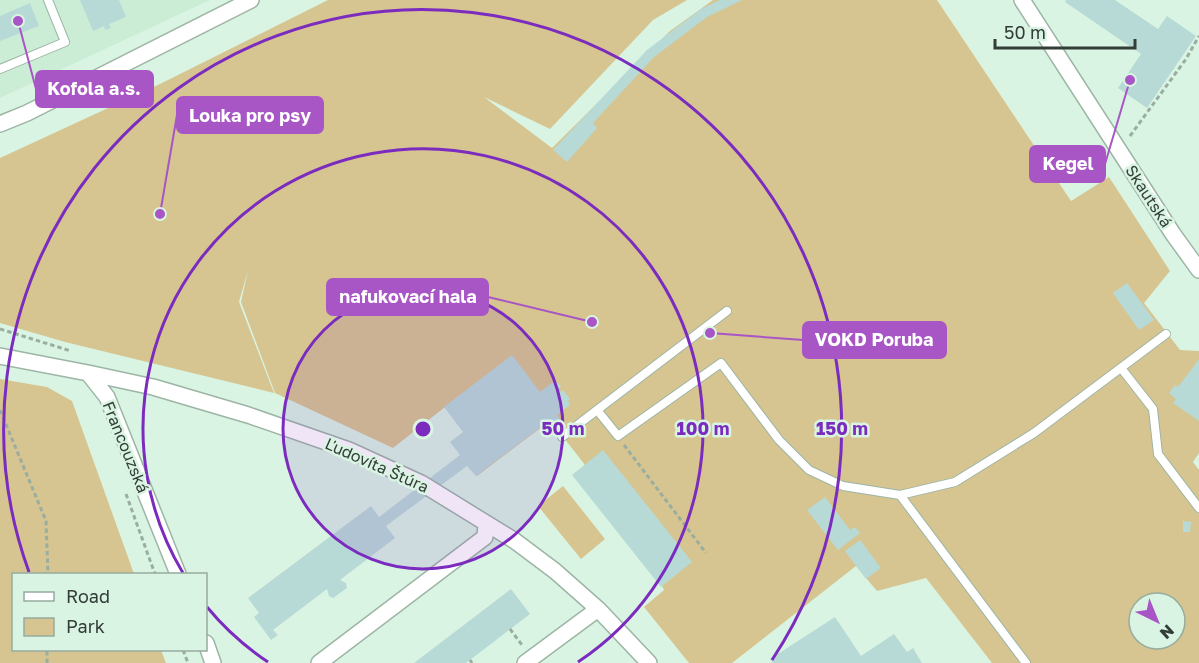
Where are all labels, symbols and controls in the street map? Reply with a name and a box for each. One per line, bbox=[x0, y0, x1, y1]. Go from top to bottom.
scale bar bbox=[995, 12, 1134, 50]
text: 50 m bbox=[1004, 21, 1046, 43]
callout: Kofola a.s. bbox=[36, 71, 153, 107]
text: Kofola a.s. bbox=[47, 77, 141, 99]
callout: Louka pro psy bbox=[177, 97, 323, 133]
text: Louka pro psy bbox=[189, 104, 311, 126]
callout: Kegel bbox=[1030, 146, 1105, 182]
text: Kegel bbox=[1042, 152, 1094, 174]
street label: Skautská bbox=[1121, 161, 1177, 231]
callout: nafukovací hala bbox=[327, 279, 488, 315]
text: nafukovací hala bbox=[339, 285, 477, 307]
callout: VOKD Poruba bbox=[803, 322, 946, 358]
text: VOKD Poruba bbox=[815, 328, 933, 350]
street label: Francouzská bbox=[99, 398, 153, 496]
text: 50 m bbox=[542, 417, 584, 439]
text: 100 m bbox=[677, 417, 729, 439]
text: 150 m bbox=[816, 417, 868, 439]
centre of rings bbox=[413, 419, 433, 439]
street label: Ľudovíta Štúra bbox=[322, 433, 432, 497]
legend bbox=[12, 573, 207, 651]
text: Road bbox=[66, 585, 110, 607]
north arrow bbox=[1127, 591, 1187, 651]
text: Park bbox=[66, 615, 105, 637]
text: N bbox=[1156, 621, 1179, 643]

